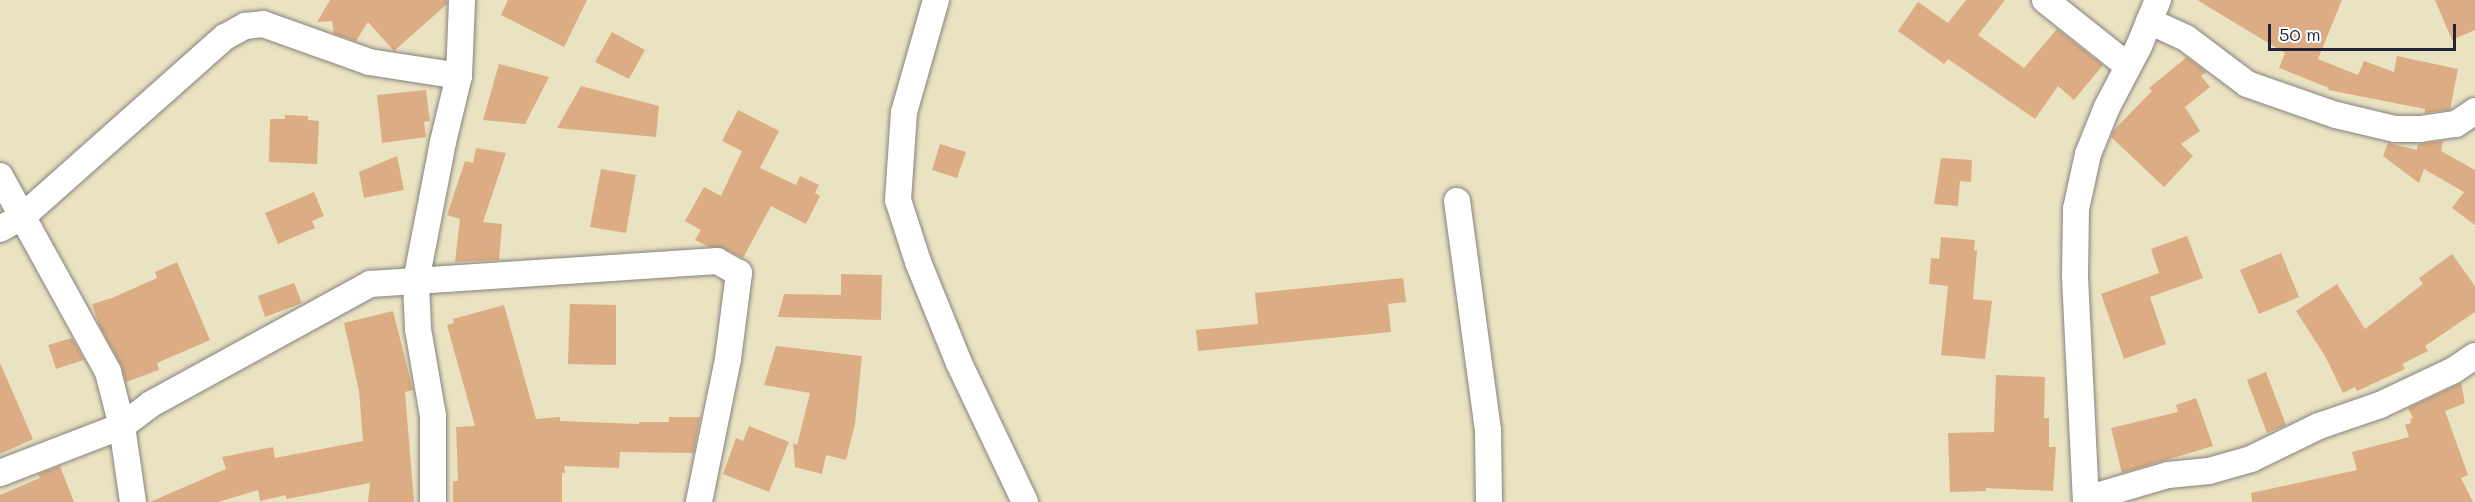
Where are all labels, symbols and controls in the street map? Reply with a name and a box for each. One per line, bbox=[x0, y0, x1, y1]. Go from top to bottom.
scale bar bbox=[2271, 12, 2458, 50]
text: 50 m bbox=[2279, 22, 2321, 46]

